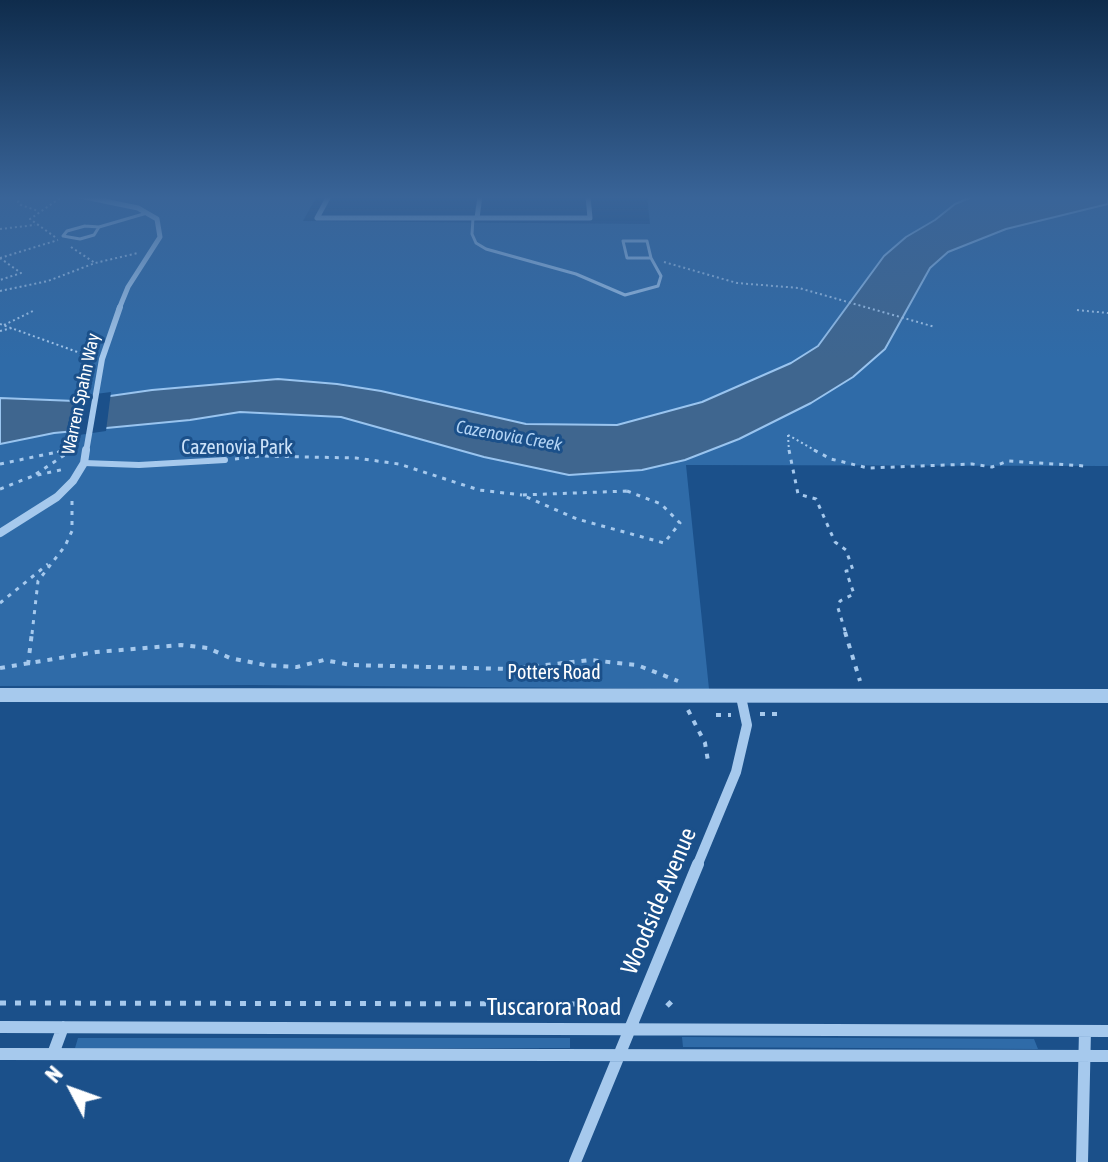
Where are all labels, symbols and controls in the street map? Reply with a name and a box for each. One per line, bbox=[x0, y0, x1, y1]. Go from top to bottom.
street label: Warren Spahn Way bbox=[58, 331, 104, 457]
water label: Cazenovia Creek bbox=[454, 416, 564, 456]
park label: Cazenovia Park bbox=[181, 436, 293, 460]
street label: Potters Road bbox=[507, 661, 601, 685]
street label: Woodside Avenue bbox=[615, 823, 703, 979]
street label: Tuscarora Road bbox=[487, 993, 621, 1021]
north arrow bbox=[32, 1050, 112, 1130]
text: N bbox=[40, 1061, 68, 1088]

